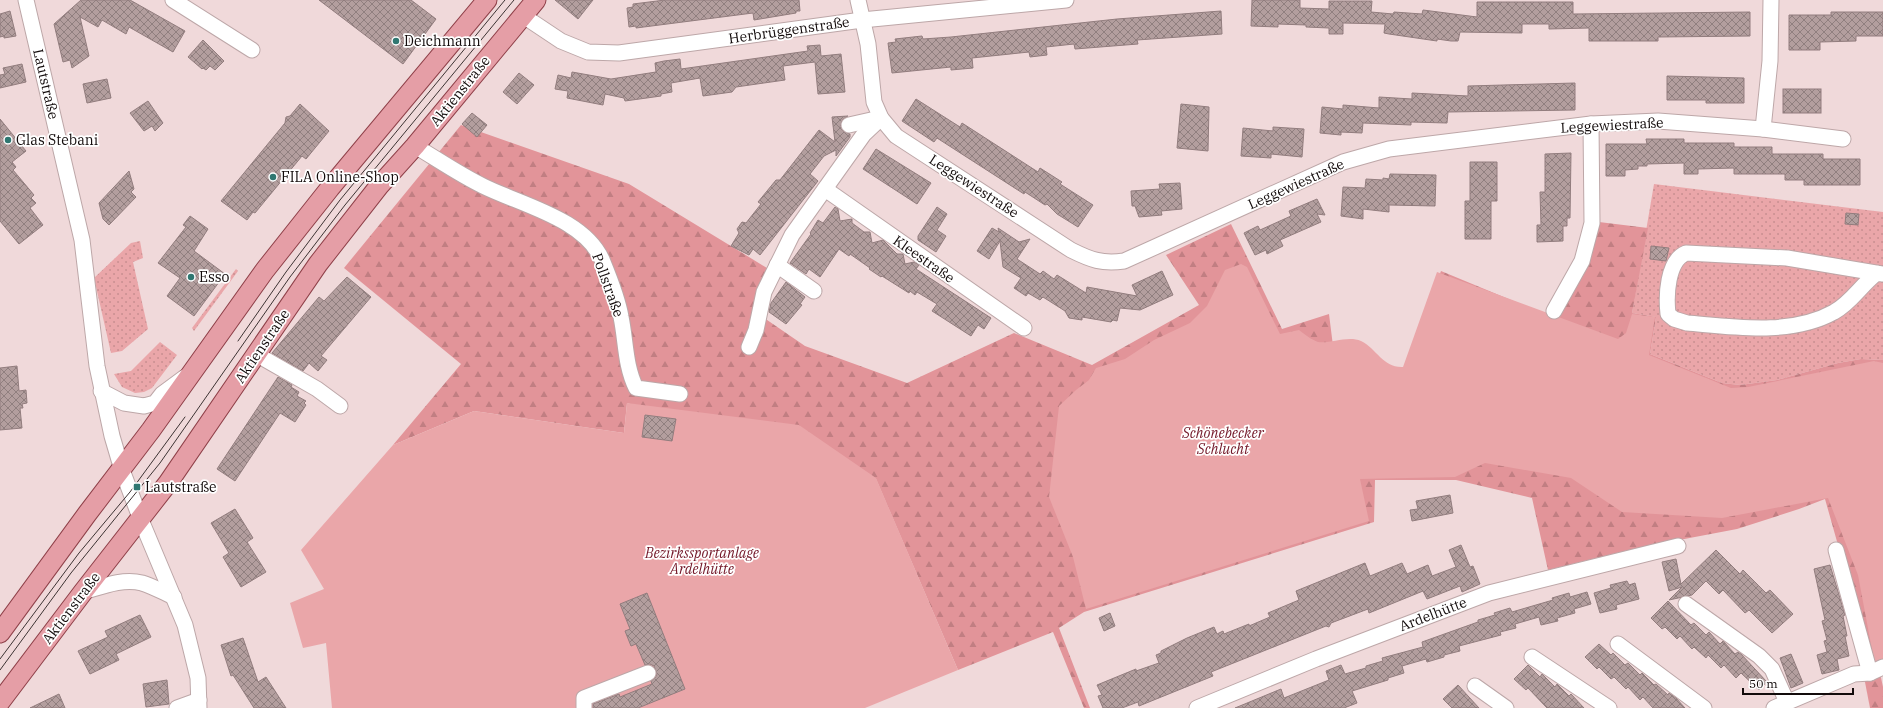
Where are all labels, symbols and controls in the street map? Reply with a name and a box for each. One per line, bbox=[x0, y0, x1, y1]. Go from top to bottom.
street label: Herbrüggenstraße bbox=[727, 13, 851, 47]
place label: Deichmann bbox=[404, 32, 481, 50]
marker: Deichmann bbox=[391, 36, 401, 46]
street label: Lautstraße bbox=[29, 47, 63, 121]
street label: Aktienstraße bbox=[426, 52, 494, 130]
street label: Leggewiestraße bbox=[1560, 113, 1664, 137]
place label: Glas Stebani bbox=[16, 131, 98, 149]
marker: Glas Stebani bbox=[3, 135, 13, 145]
street label: Leggewiestraße bbox=[926, 150, 1022, 222]
street label: Leggewiestraße bbox=[1245, 155, 1347, 213]
place label: FILA Online-Shop bbox=[281, 168, 399, 186]
marker: FILA Online-Shop bbox=[268, 172, 278, 182]
street label: Kleestraße bbox=[890, 231, 958, 287]
street label: Pollstraße bbox=[588, 251, 628, 319]
place label: Esso bbox=[199, 268, 230, 286]
marker: Esso bbox=[186, 272, 196, 282]
street label: Aktienstraße bbox=[231, 306, 293, 386]
park label: Schönebecker Schlucht bbox=[1181, 424, 1265, 458]
place label: Lautstraße bbox=[145, 478, 217, 496]
marker: Lautstraße bbox=[132, 482, 142, 492]
park label: Bezirkssportanlage Ardelhütte bbox=[644, 544, 760, 578]
street label: Aktienstraße bbox=[38, 569, 104, 647]
street label: Ardelhütte bbox=[1397, 593, 1469, 635]
scale bar bbox=[1743, 670, 1853, 696]
text: 50 m bbox=[1749, 676, 1778, 691]

